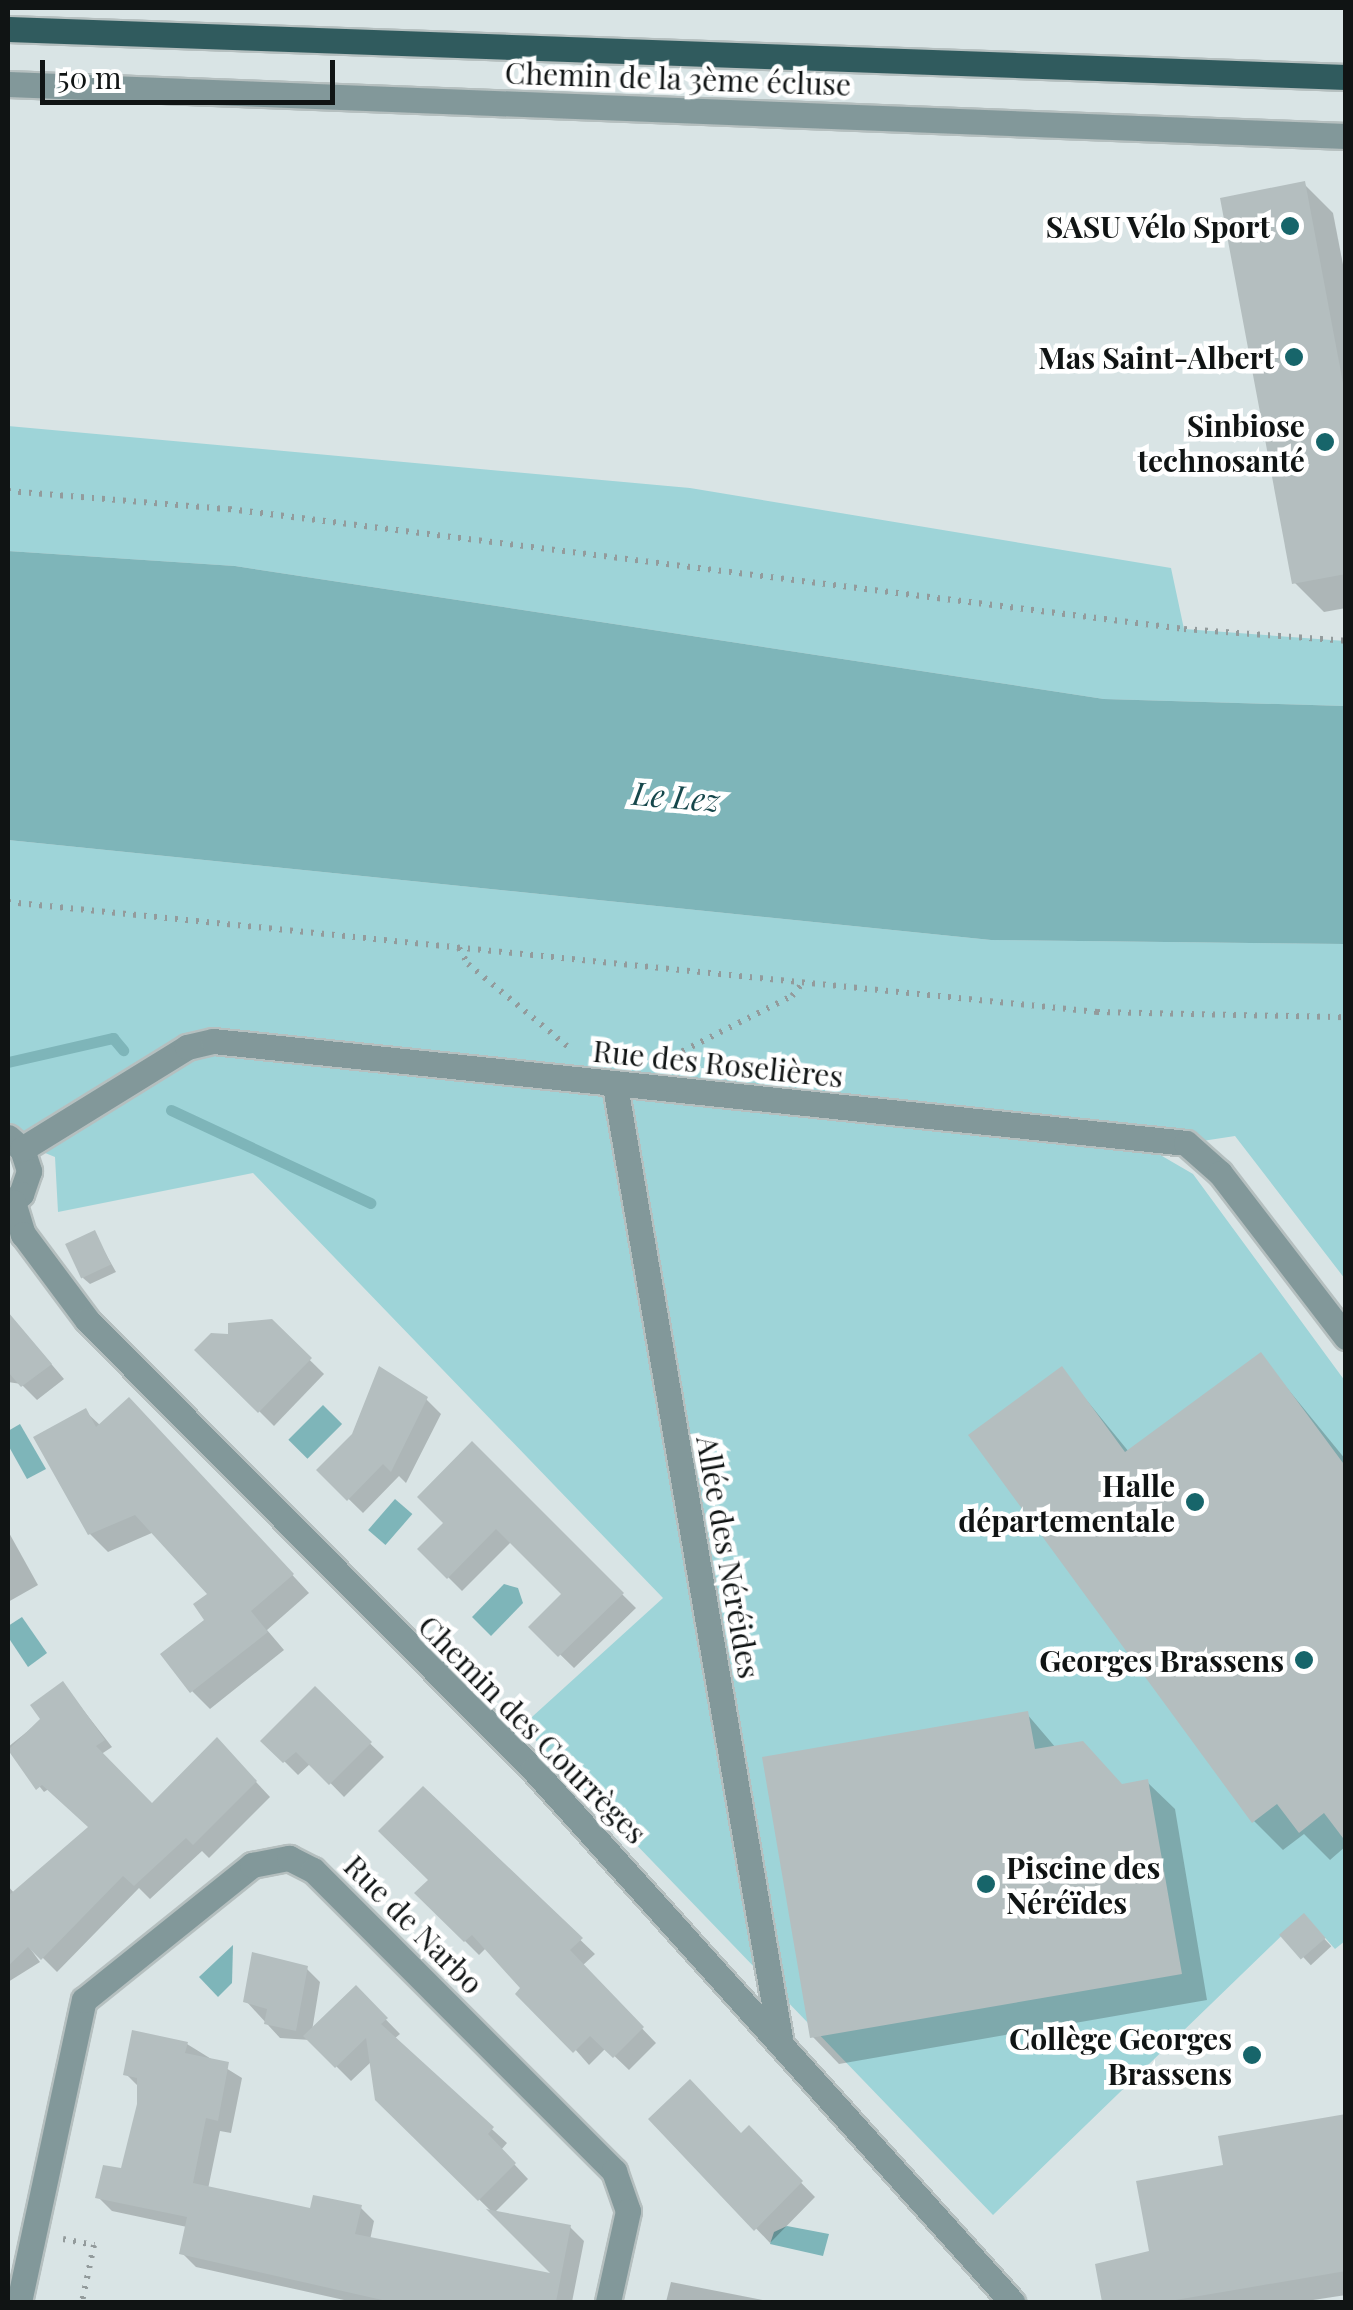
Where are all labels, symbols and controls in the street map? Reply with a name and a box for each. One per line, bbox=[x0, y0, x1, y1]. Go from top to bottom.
scale bar bbox=[45, 40, 340, 102]
street label: Chemin de la 3ème écluse bbox=[504, 54, 852, 102]
text: 50 m bbox=[57, 57, 122, 97]
place label: SASU Vélo Sport bbox=[1044, 208, 1270, 244]
marker: SASU Vélo Sport bbox=[1279, 215, 1301, 237]
place label: Mas Saint-Albert bbox=[1038, 339, 1274, 375]
marker: Mas Saint-Albert bbox=[1283, 346, 1305, 368]
place label: Sinbiose technosanté bbox=[1138, 407, 1305, 478]
marker: Sinbiose technosanté bbox=[1314, 431, 1336, 453]
water label: Le Lez bbox=[631, 773, 721, 819]
street label: Rue des Roselières bbox=[591, 1032, 845, 1094]
street label: Allée des Néréides bbox=[690, 1433, 768, 1681]
place label: Halle départementale bbox=[958, 1467, 1175, 1538]
marker: Halle départementale bbox=[1184, 1491, 1206, 1513]
street label: Chemin des Courrèges bbox=[411, 1607, 655, 1851]
place label: Georges Brassens bbox=[1039, 1642, 1284, 1678]
marker: Georges Brassens bbox=[1293, 1649, 1315, 1671]
street label: Rue de Narbo bbox=[337, 1847, 491, 2001]
place label: Piscine des Néréïdes bbox=[1006, 1849, 1160, 1920]
marker: Piscine des Néréïdes bbox=[975, 1873, 997, 1895]
place label: Collège Georges Brassens bbox=[1009, 2020, 1232, 2090]
marker: Collège Georges Brassens bbox=[1241, 2044, 1263, 2066]

